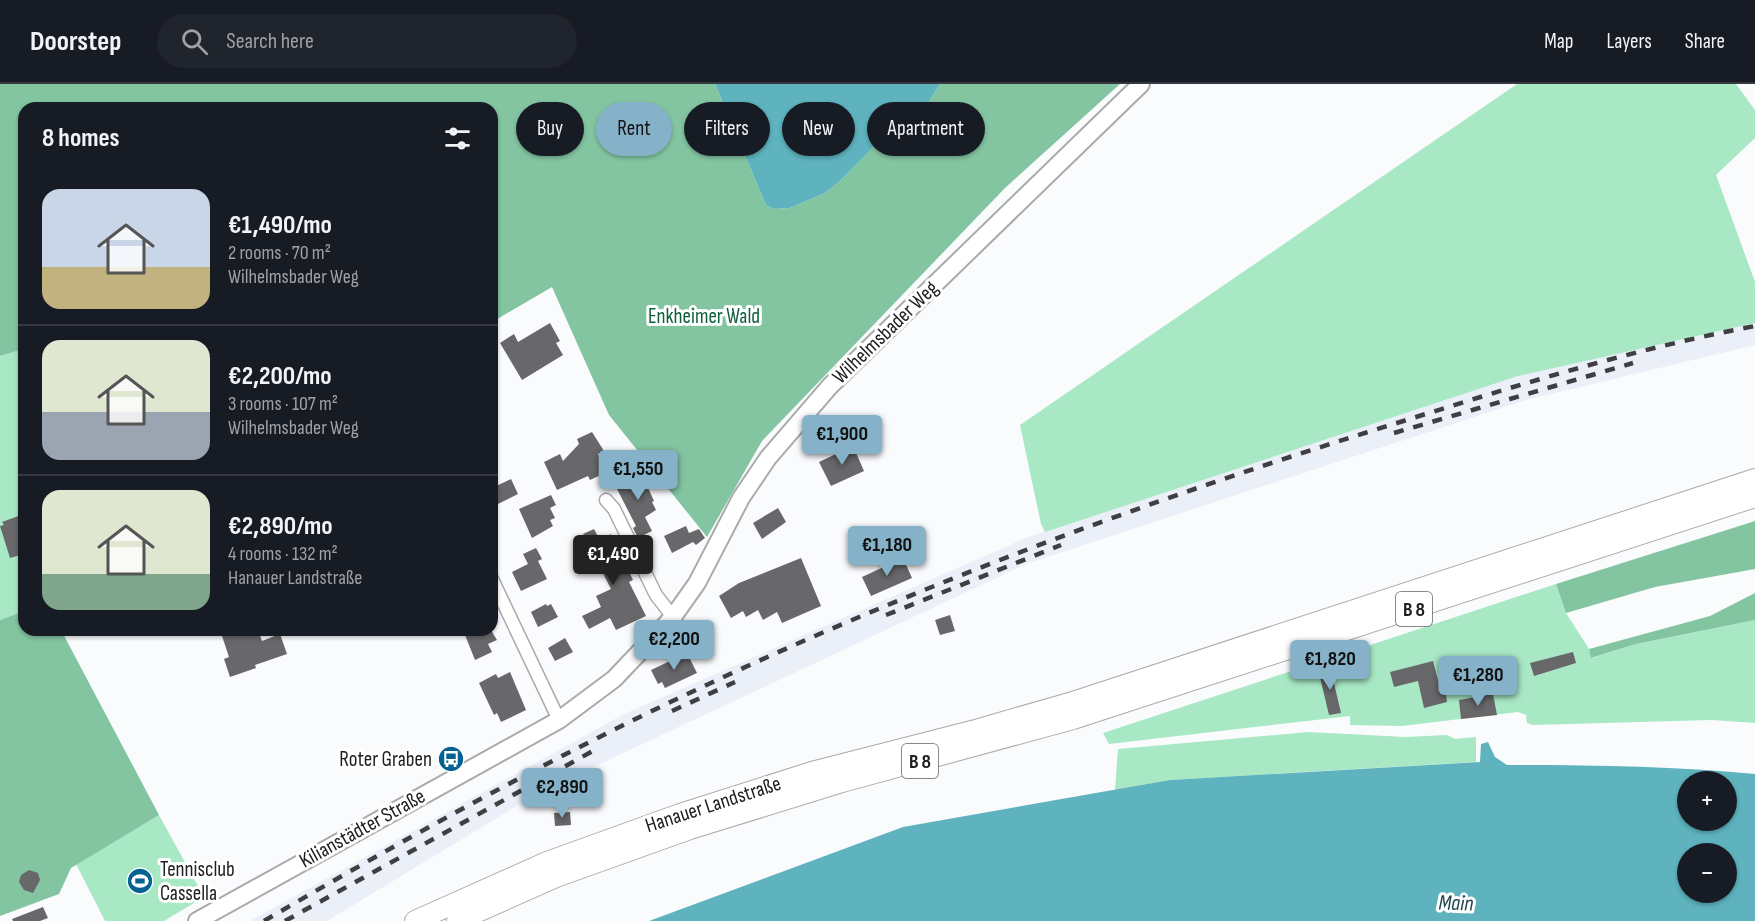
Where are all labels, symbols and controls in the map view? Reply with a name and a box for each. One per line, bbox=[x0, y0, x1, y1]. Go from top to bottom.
search box bbox=[157, 14, 577, 68]
text: Doorstep bbox=[30, 25, 121, 58]
icon: search bbox=[178, 25, 211, 58]
text: Search here bbox=[226, 28, 314, 55]
text: Map bbox=[1544, 29, 1573, 54]
text: Layers bbox=[1606, 29, 1652, 54]
text: Share bbox=[1685, 29, 1725, 54]
chip: Buy bbox=[516, 102, 584, 156]
chip: Rent bbox=[596, 102, 672, 156]
chip: Filters bbox=[684, 102, 770, 156]
chip: New bbox=[782, 102, 855, 156]
chip: Apartment bbox=[867, 102, 985, 156]
icon: filters bbox=[441, 122, 474, 155]
text: 8 homes bbox=[42, 123, 120, 154]
text: €1,490/mo bbox=[228, 210, 332, 241]
icon: home bbox=[90, 213, 162, 285]
text: 2 rooms · 70 m² bbox=[228, 241, 331, 265]
text: Wilhelmsbader Weg bbox=[228, 265, 359, 289]
street label: Wilhelmsbader Weg bbox=[827, 276, 943, 389]
park label: Enkheimer Wald bbox=[648, 304, 760, 329]
text: €2,200/mo bbox=[228, 361, 332, 392]
icon: home bbox=[90, 364, 162, 436]
text: 3 rooms · 107 m² bbox=[228, 392, 338, 416]
pin: €1,900 bbox=[793, 415, 891, 466]
text: Wilhelmsbader Weg bbox=[228, 416, 359, 440]
text: €1,900 bbox=[816, 422, 868, 446]
pin: €1,550 bbox=[589, 450, 687, 501]
text: €1,550 bbox=[613, 457, 663, 481]
text: €2,890/mo bbox=[228, 511, 333, 542]
icon: home bbox=[90, 514, 162, 586]
pin: €1,180 bbox=[838, 526, 936, 577]
text: €1,180 bbox=[862, 533, 912, 557]
pin: €1,490 bbox=[564, 535, 662, 586]
text: 4 rooms · 132 m² bbox=[228, 542, 338, 566]
text: €1,490 bbox=[587, 542, 639, 566]
text: Hanauer Landstraße bbox=[228, 566, 362, 590]
road number: B 8 bbox=[1396, 592, 1432, 626]
pin: €2,200 bbox=[625, 620, 723, 671]
text: €2,200 bbox=[648, 627, 700, 651]
pin: €1,820 bbox=[1281, 640, 1379, 691]
text: €1,820 bbox=[1304, 647, 1356, 671]
pin: €1,280 bbox=[1429, 656, 1527, 707]
text: €1,280 bbox=[1452, 663, 1504, 687]
bus stop icon: Roter Graben bbox=[436, 744, 466, 774]
road number: B 8 bbox=[902, 744, 938, 778]
place label: Roter Graben bbox=[339, 747, 432, 772]
pin: €2,890 bbox=[513, 768, 611, 819]
street label: Hanauer Landstraße bbox=[642, 771, 784, 838]
map controls bbox=[1677, 771, 1737, 903]
button: + bbox=[1677, 771, 1737, 831]
text: €2,890 bbox=[536, 775, 588, 799]
street label: Kilianstädter Straße bbox=[295, 784, 430, 873]
button: − bbox=[1677, 843, 1737, 903]
place label: Tennisclub Cassella bbox=[160, 857, 235, 906]
sports icon: Tennisclub Cassella bbox=[125, 866, 155, 896]
water label: Main bbox=[1438, 889, 1474, 918]

